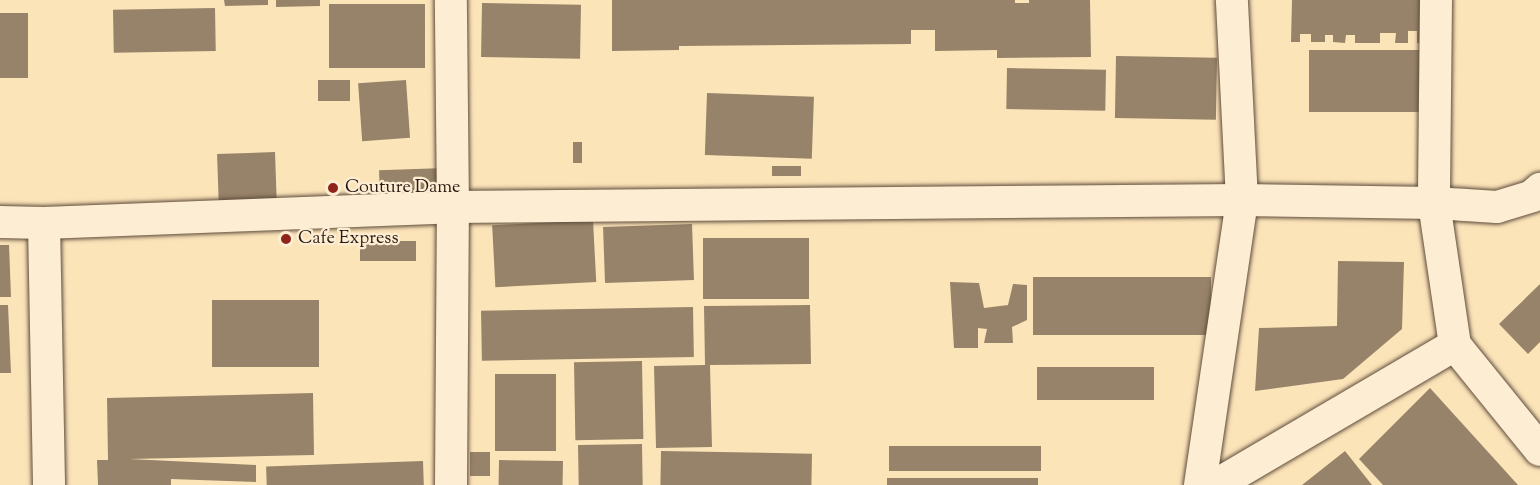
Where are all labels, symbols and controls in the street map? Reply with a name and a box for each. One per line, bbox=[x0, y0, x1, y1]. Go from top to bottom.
place label: Couture Dame bbox=[345, 177, 460, 199]
marker: Couture Dame bbox=[326, 181, 340, 195]
place label: Cafe Express bbox=[298, 228, 398, 250]
marker: Cafe Express bbox=[279, 232, 293, 246]

